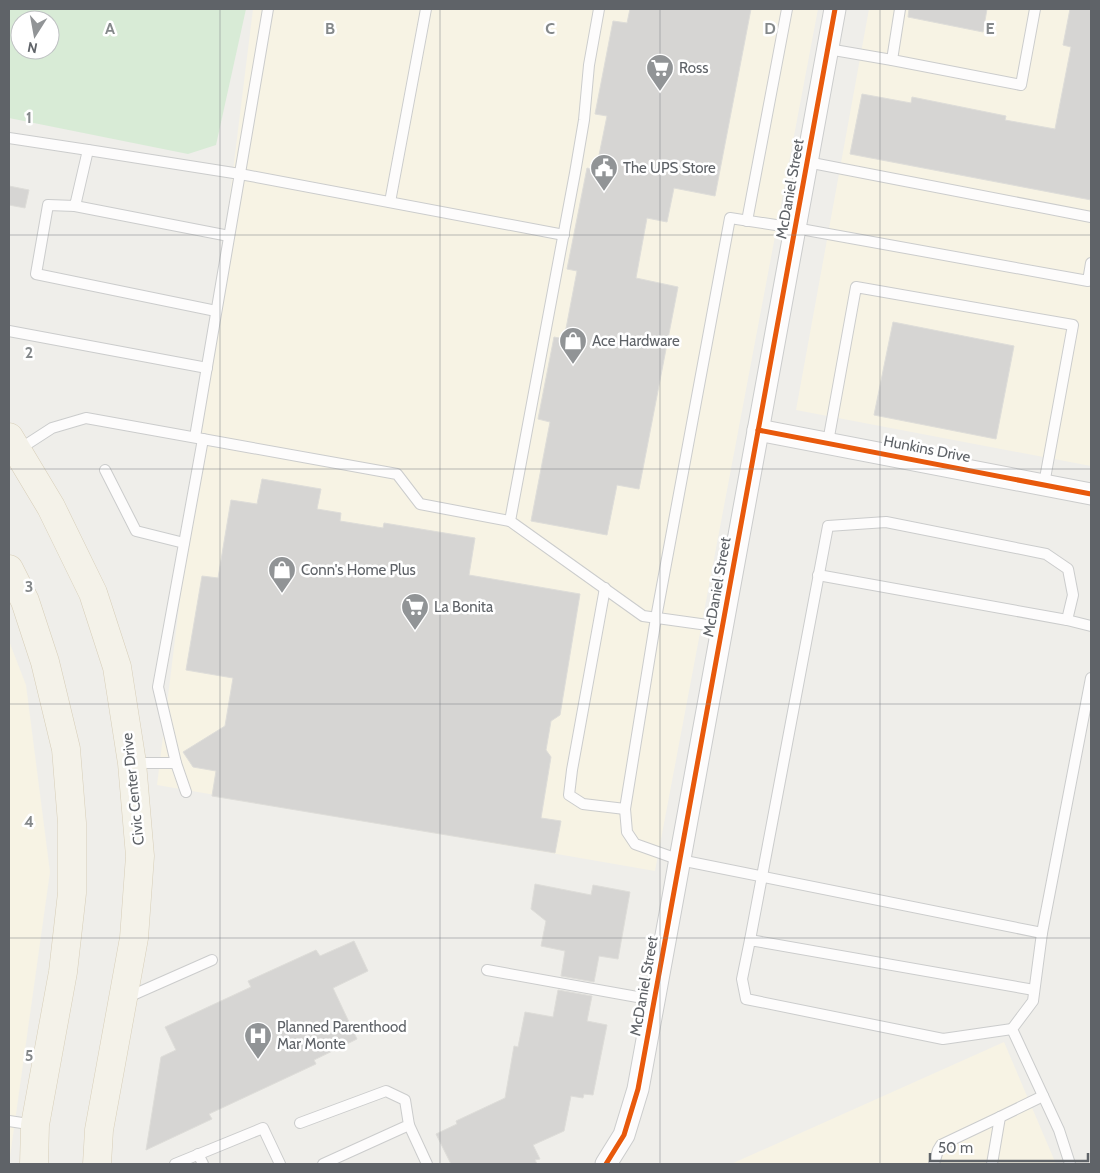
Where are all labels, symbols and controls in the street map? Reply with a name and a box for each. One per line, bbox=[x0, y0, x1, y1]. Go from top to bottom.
north arrow bbox=[10, 10, 60, 60]
text: A bbox=[105, 19, 115, 38]
text: B bbox=[325, 19, 335, 38]
text: C bbox=[545, 19, 555, 38]
text: D bbox=[764, 19, 776, 38]
text: E bbox=[985, 19, 995, 38]
text: N bbox=[26, 38, 39, 58]
supermarket icon: Ross bbox=[645, 53, 675, 92]
place label: Ross bbox=[679, 59, 708, 77]
text: 1 bbox=[26, 108, 32, 127]
street label: McDaniel Street bbox=[772, 138, 808, 240]
public building icon: The UPS Store bbox=[589, 153, 619, 192]
place label: The UPS Store bbox=[623, 159, 716, 177]
shop icon: Ace Hardware bbox=[558, 326, 588, 365]
place label: Ace Hardware bbox=[592, 332, 680, 350]
text: 2 bbox=[25, 343, 33, 362]
street label: Hunkins Drive bbox=[882, 432, 972, 466]
street label: McDaniel Street bbox=[699, 536, 735, 638]
shop icon: Conn's Home Plus bbox=[267, 555, 297, 594]
place label: Conn's Home Plus bbox=[301, 561, 416, 579]
text: 3 bbox=[25, 577, 33, 596]
supermarket icon: La Bonita bbox=[400, 592, 430, 631]
place label: La Bonita bbox=[434, 598, 494, 616]
street label: Civic Center Drive bbox=[118, 732, 148, 846]
text: 4 bbox=[24, 812, 34, 831]
street label: McDaniel Street bbox=[626, 935, 662, 1037]
place label: Planned Parenthood Mar Monte bbox=[277, 1018, 406, 1053]
hospital icon: Planned Parenthood Mar Monte bbox=[243, 1021, 273, 1060]
text: 5 bbox=[25, 1046, 33, 1065]
scale bar bbox=[930, 1130, 1088, 1162]
text: 50 m bbox=[938, 1139, 973, 1157]

